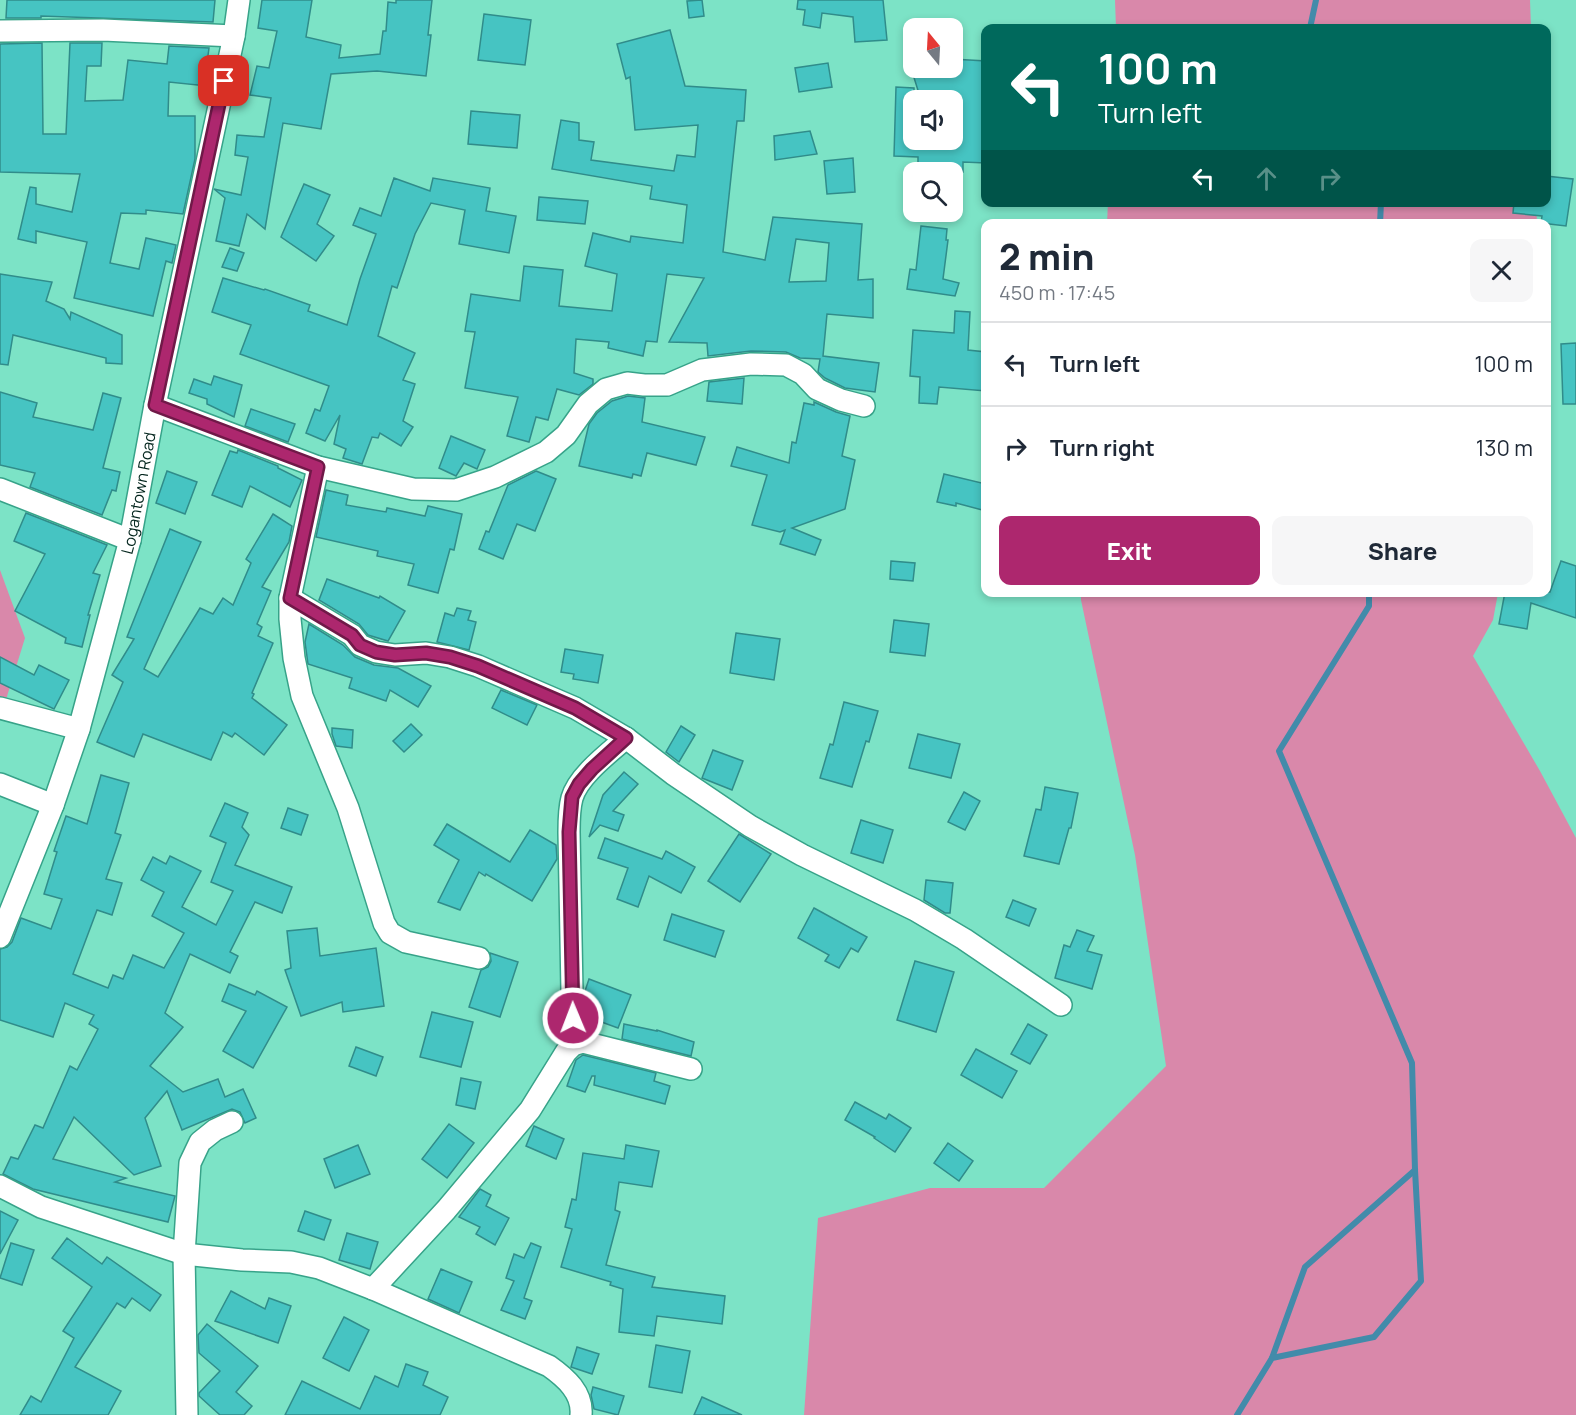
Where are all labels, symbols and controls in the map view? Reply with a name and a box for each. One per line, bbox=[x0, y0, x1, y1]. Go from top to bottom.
north arrow bbox=[903, 18, 963, 78]
map controls bbox=[903, 18, 963, 222]
text: 100 m bbox=[1098, 39, 1218, 97]
icon: left bbox=[999, 48, 1077, 126]
pin bbox=[198, 55, 249, 106]
icon: arrive bbox=[207, 64, 240, 97]
button: sound bbox=[903, 90, 963, 150]
text: Turn left bbox=[1098, 94, 1202, 131]
button: search bbox=[903, 162, 963, 222]
icon: left bbox=[1187, 162, 1220, 195]
icon: ahead bbox=[1250, 162, 1283, 195]
icon: right bbox=[1313, 162, 1346, 195]
text: 2 min bbox=[999, 232, 1094, 281]
button: close bbox=[1470, 239, 1533, 302]
text: 450 m · 17:45 bbox=[999, 279, 1115, 306]
icon: left bbox=[999, 348, 1032, 381]
text: Turn left bbox=[1050, 349, 1140, 379]
text: 100 m bbox=[1475, 349, 1533, 379]
street label: Logantown Road bbox=[116, 430, 161, 557]
icon: right bbox=[999, 432, 1032, 465]
text: Turn right bbox=[1050, 433, 1155, 463]
text: 130 m bbox=[1476, 433, 1533, 463]
button: Exit bbox=[999, 516, 1260, 585]
button: Share bbox=[1272, 516, 1533, 585]
position arrow bbox=[541, 986, 605, 1050]

